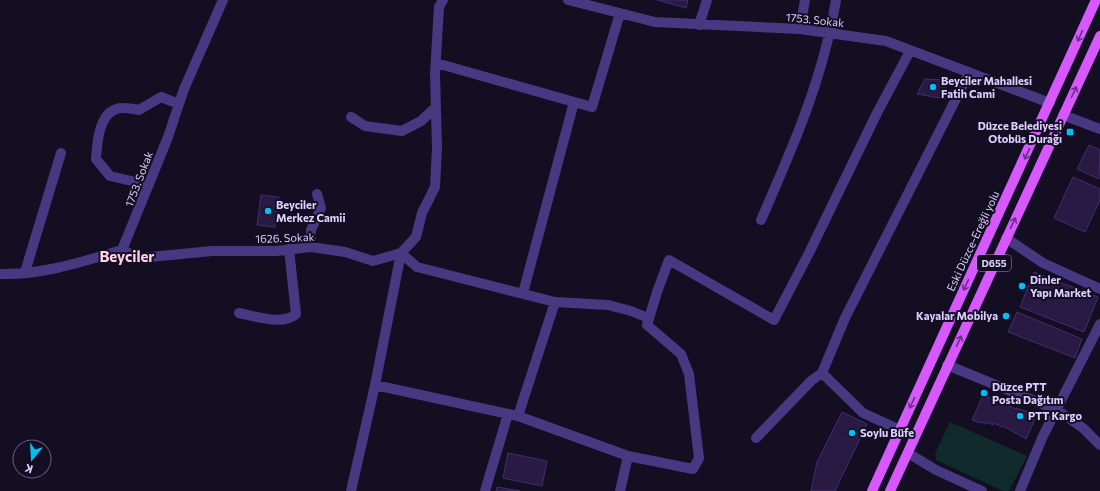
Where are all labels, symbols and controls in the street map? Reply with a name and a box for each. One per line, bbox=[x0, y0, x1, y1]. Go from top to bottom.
street label: 1753. Sokak bbox=[785, 10, 845, 29]
one-way arrow bbox=[1076, 29, 1084, 41]
place label: Beyciler Mahallesi Fatih Cami bbox=[941, 74, 1032, 100]
marker: Beyciler Mahallesi Fatih Cami bbox=[928, 82, 938, 92]
one-way arrow bbox=[1071, 86, 1078, 98]
place label: Düzce Belediyesi Otobüs Durağı bbox=[978, 119, 1062, 145]
marker: Düzce Belediyesi Otobüs Durağı bbox=[1065, 127, 1075, 137]
one-way arrow bbox=[1022, 148, 1030, 160]
street label: 1753. Sokak bbox=[122, 149, 155, 208]
street label: Eski Düzce-Ereğli yolu bbox=[944, 189, 1002, 293]
place label: Beyciler Merkez Camii bbox=[276, 198, 346, 224]
marker: Beyciler Merkez Camii bbox=[263, 206, 273, 216]
one-way arrow bbox=[1010, 217, 1017, 229]
street label: 1626. Sokak bbox=[255, 230, 315, 245]
district label: Beyciler bbox=[99, 247, 155, 265]
road number: D655 bbox=[977, 255, 1011, 271]
place label: Dinler Yapı Market bbox=[1030, 273, 1091, 299]
one-way arrow bbox=[962, 278, 969, 290]
marker: Dinler Yapı Market bbox=[1017, 281, 1027, 291]
place label: Kayalar Mobilya bbox=[916, 309, 998, 322]
marker: Kayalar Mobilya bbox=[1001, 311, 1011, 321]
one-way arrow bbox=[956, 335, 963, 347]
place label: Düzce PTT Posta Dağıtım bbox=[992, 380, 1064, 406]
marker: Düzce PTT Posta Dağıtım bbox=[979, 388, 989, 398]
one-way arrow bbox=[908, 397, 915, 409]
place label: PTT Kargo bbox=[1028, 409, 1082, 422]
marker: PTT Kargo bbox=[1015, 411, 1025, 421]
place label: Soylu Büfe bbox=[860, 426, 914, 439]
marker: Soylu Büfe bbox=[847, 428, 857, 438]
north arrow bbox=[12, 439, 52, 479]
text: K bbox=[23, 462, 34, 476]

